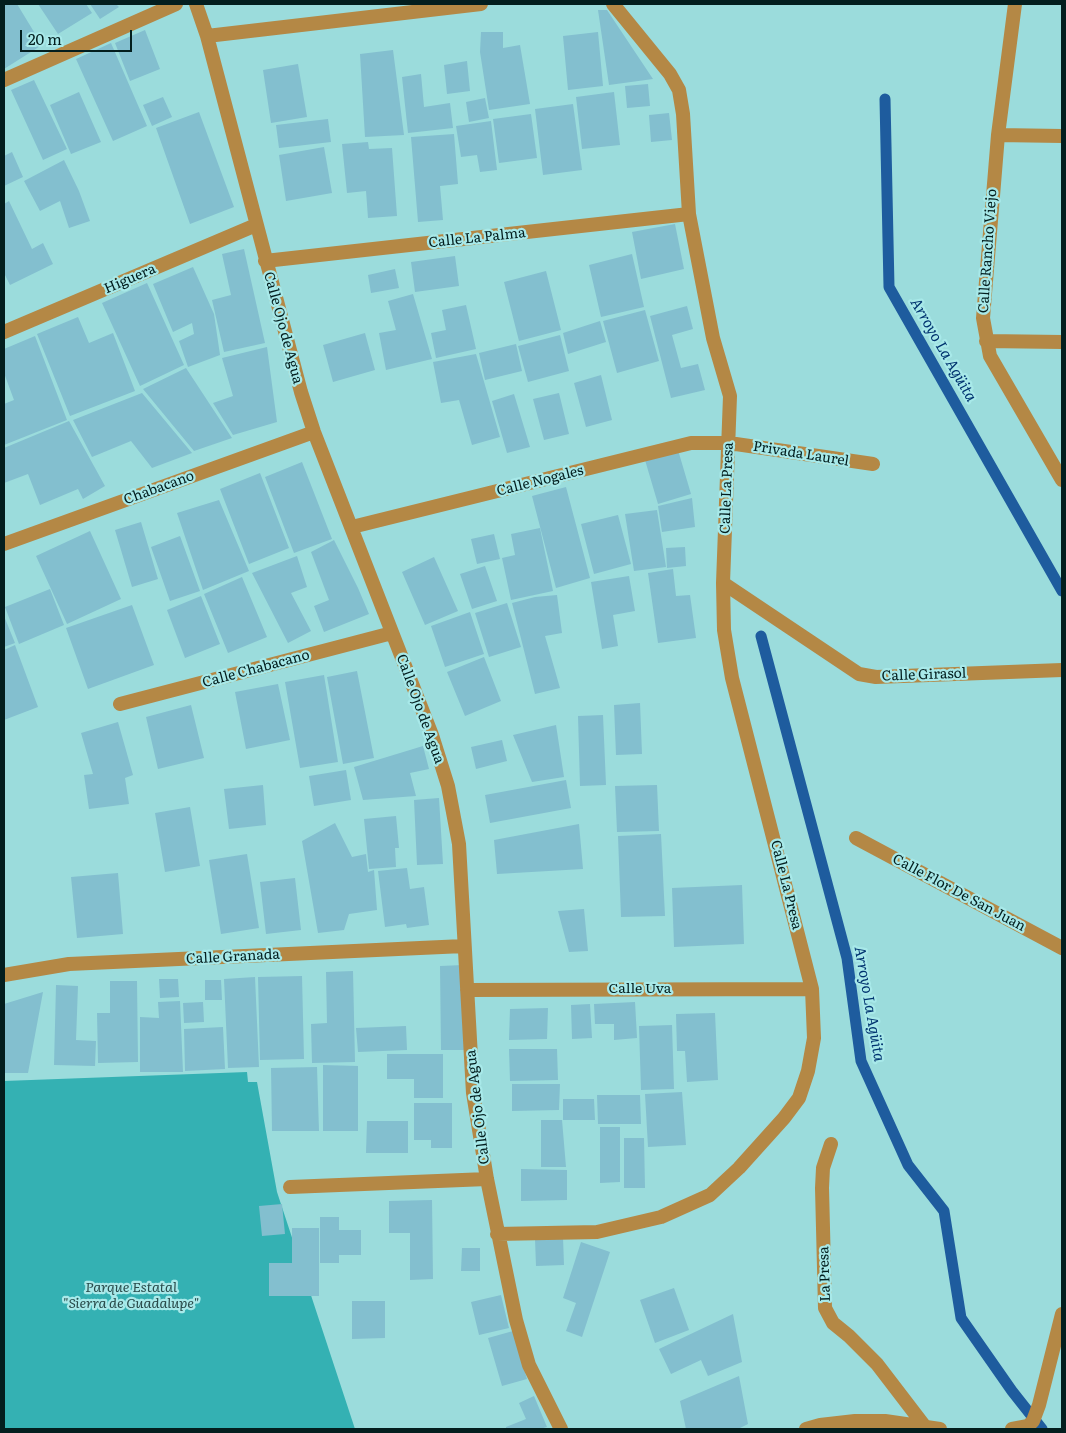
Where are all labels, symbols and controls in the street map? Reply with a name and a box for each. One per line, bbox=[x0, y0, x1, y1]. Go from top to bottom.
scale bar bbox=[22, 20, 135, 52]
text: 20 m bbox=[28, 27, 62, 50]
street label: Calle Rancho Viejo bbox=[975, 188, 1001, 314]
street label: Calle La Palma bbox=[428, 225, 526, 251]
street label: Higuera bbox=[102, 261, 158, 297]
street label: Calle Ojo de Agua bbox=[260, 270, 306, 386]
water label: Arroyo La Agüita bbox=[906, 295, 980, 405]
street label: Privada Laurel bbox=[752, 438, 850, 470]
street label: Calle La Presa bbox=[717, 442, 737, 534]
street label: Calle Nogales bbox=[495, 462, 585, 500]
street label: Chabacano bbox=[121, 467, 197, 509]
street label: Calle Chabacano bbox=[201, 647, 311, 691]
street label: Calle Ojo de Agua bbox=[392, 652, 448, 766]
street label: Calle Girasol bbox=[881, 665, 967, 685]
street label: Calle La Presa bbox=[767, 839, 805, 931]
street label: Calle Flor De San Juan bbox=[890, 851, 1028, 935]
water label: Arroyo La Agüita bbox=[850, 945, 888, 1063]
street label: Calle Granada bbox=[186, 946, 280, 968]
street label: Calle Uva bbox=[609, 981, 671, 997]
street label: Calle Ojo de Agua bbox=[463, 1049, 493, 1165]
street label: La Presa bbox=[816, 1246, 834, 1302]
park label: Parque Estatal "Sierra de Guadalupe" bbox=[63, 1280, 199, 1312]

